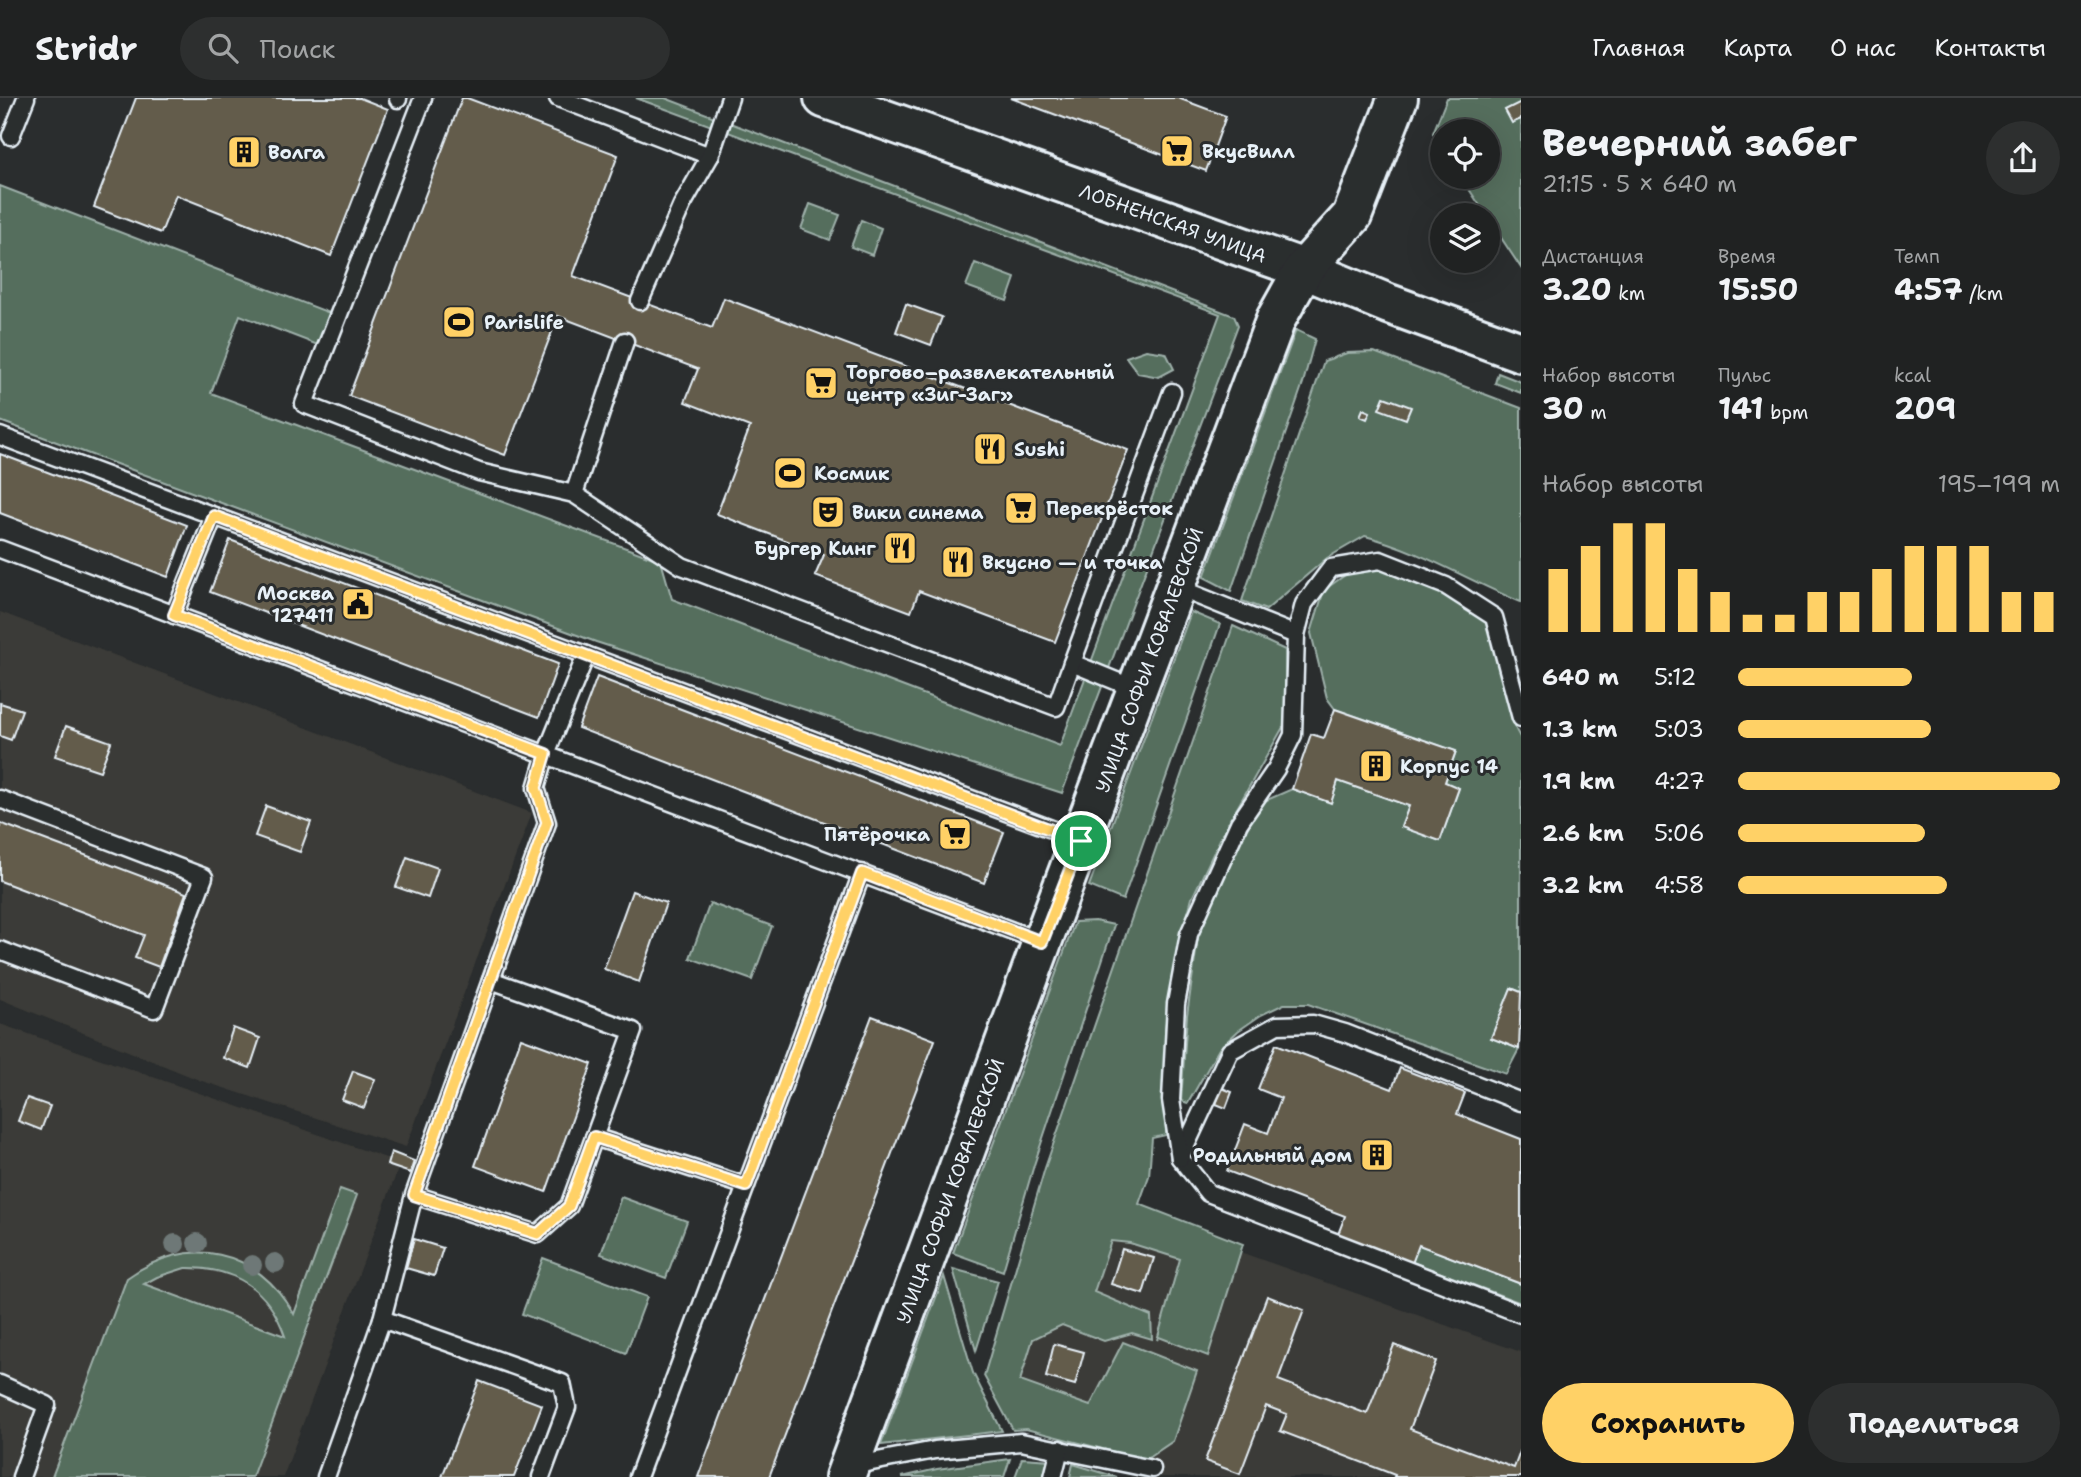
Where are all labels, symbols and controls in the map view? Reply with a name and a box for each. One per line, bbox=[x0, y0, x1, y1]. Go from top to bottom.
search box bbox=[180, 17, 670, 80]
text: Stridr bbox=[35, 26, 138, 71]
icon: search bbox=[204, 29, 242, 67]
text: Поиск bbox=[260, 31, 335, 66]
text: Главная bbox=[1592, 32, 1685, 64]
text: Карта bbox=[1723, 32, 1792, 64]
text: О нас bbox=[1830, 32, 1896, 64]
text: Контакты bbox=[1934, 32, 2046, 64]
text: Вечерний забег bbox=[1542, 117, 1857, 168]
map controls bbox=[1430, 119, 1500, 273]
button: locate bbox=[1430, 119, 1500, 189]
button: share bbox=[1986, 121, 2060, 195]
supermarket icon: ВкусВилл bbox=[1158, 132, 1196, 170]
building icon: Волга bbox=[225, 133, 263, 171]
place label: ВкусВилл bbox=[1202, 139, 1295, 164]
place label: Волга bbox=[268, 140, 325, 165]
text: 21:15 · 5 × 640 m bbox=[1542, 169, 1737, 199]
street label: ЛОБНЕНСКАЯ УЛИЦА bbox=[1076, 178, 1270, 269]
button: layers bbox=[1430, 203, 1500, 273]
text: Дистанция bbox=[1542, 244, 1644, 269]
text: Время bbox=[1718, 244, 1776, 269]
text: Темп bbox=[1894, 244, 1940, 269]
text: 3.20 bbox=[1542, 269, 1612, 310]
text: 15:50 bbox=[1718, 269, 1799, 310]
text: 4:57 bbox=[1894, 269, 1963, 310]
text: km bbox=[1612, 281, 1645, 306]
text: /km bbox=[1963, 281, 2003, 306]
sports icon: Parislife bbox=[440, 303, 478, 341]
place label: Parislife bbox=[484, 310, 564, 335]
place label: Торгово–развлекательный центр «Зиг-Заг» bbox=[846, 360, 1115, 407]
text: Набор высоты bbox=[1542, 363, 1675, 388]
text: Пульс bbox=[1718, 363, 1771, 388]
text: kcal bbox=[1894, 363, 1931, 388]
supermarket icon: Торгово–развлекательный центр «Зиг-Заг» bbox=[802, 364, 840, 402]
text: 30 bbox=[1542, 388, 1584, 429]
text: 141 bbox=[1718, 388, 1764, 429]
text: 209 bbox=[1894, 388, 1956, 429]
text: m bbox=[1584, 400, 1607, 425]
text: bpm bbox=[1764, 400, 1808, 425]
restaurant icon: Sushi bbox=[971, 430, 1009, 468]
place label: Sushi bbox=[1014, 437, 1065, 462]
sports icon: Космик bbox=[771, 454, 809, 492]
place label: Космик bbox=[814, 461, 890, 486]
text: Набор высоты bbox=[1542, 469, 1703, 499]
text: 195–199 m bbox=[1938, 469, 2060, 499]
supermarket icon: Перекрёсток bbox=[1002, 489, 1040, 527]
theatre icon: Вики синема bbox=[809, 493, 847, 531]
place label: Перекрёсток bbox=[1046, 496, 1173, 521]
place label: Вики синема bbox=[852, 500, 984, 525]
street label: УЛИЦА СОФЬИ КОВАЛЕВСКОЙ bbox=[1090, 524, 1209, 796]
restaurant icon: Бургер Кинг bbox=[881, 529, 919, 567]
place label: Бургер Кинг bbox=[754, 536, 876, 561]
restaurant icon: Вкусно — и точка bbox=[939, 543, 977, 581]
place label: Вкусно — и точка bbox=[982, 550, 1163, 575]
place label: Москва 127411 bbox=[257, 581, 334, 628]
public building icon: Москва 127411 bbox=[339, 585, 377, 623]
text: 640 m bbox=[1542, 662, 1619, 692]
text: 5:12 bbox=[1654, 662, 1696, 692]
text: 1.3 km bbox=[1542, 714, 1617, 744]
text: 5:03 bbox=[1654, 714, 1704, 744]
building icon: Корпус 14 bbox=[1357, 747, 1395, 785]
place label: Корпус 14 bbox=[1400, 754, 1499, 779]
text: 1.9 km bbox=[1542, 766, 1615, 796]
text: 4:27 bbox=[1654, 766, 1705, 796]
pin bbox=[1051, 811, 1111, 871]
supermarket icon: Пятёрочка bbox=[936, 815, 974, 853]
text: 2.6 km bbox=[1542, 818, 1624, 848]
text: 5:06 bbox=[1654, 818, 1705, 848]
place label: Пятёрочка bbox=[824, 822, 930, 847]
icon: arrive bbox=[1062, 822, 1100, 860]
text: 3.2 km bbox=[1542, 870, 1624, 900]
text: 4:58 bbox=[1654, 870, 1705, 900]
street label: УЛИЦА СОФЬИ КОВАЛЕВСКОЙ bbox=[891, 1055, 1010, 1327]
building icon: Родильный дом bbox=[1358, 1136, 1396, 1174]
place label: Родильный дом bbox=[1193, 1143, 1352, 1168]
button: Сохранить bbox=[1542, 1383, 1794, 1463]
button: Поделиться bbox=[1808, 1383, 2060, 1463]

